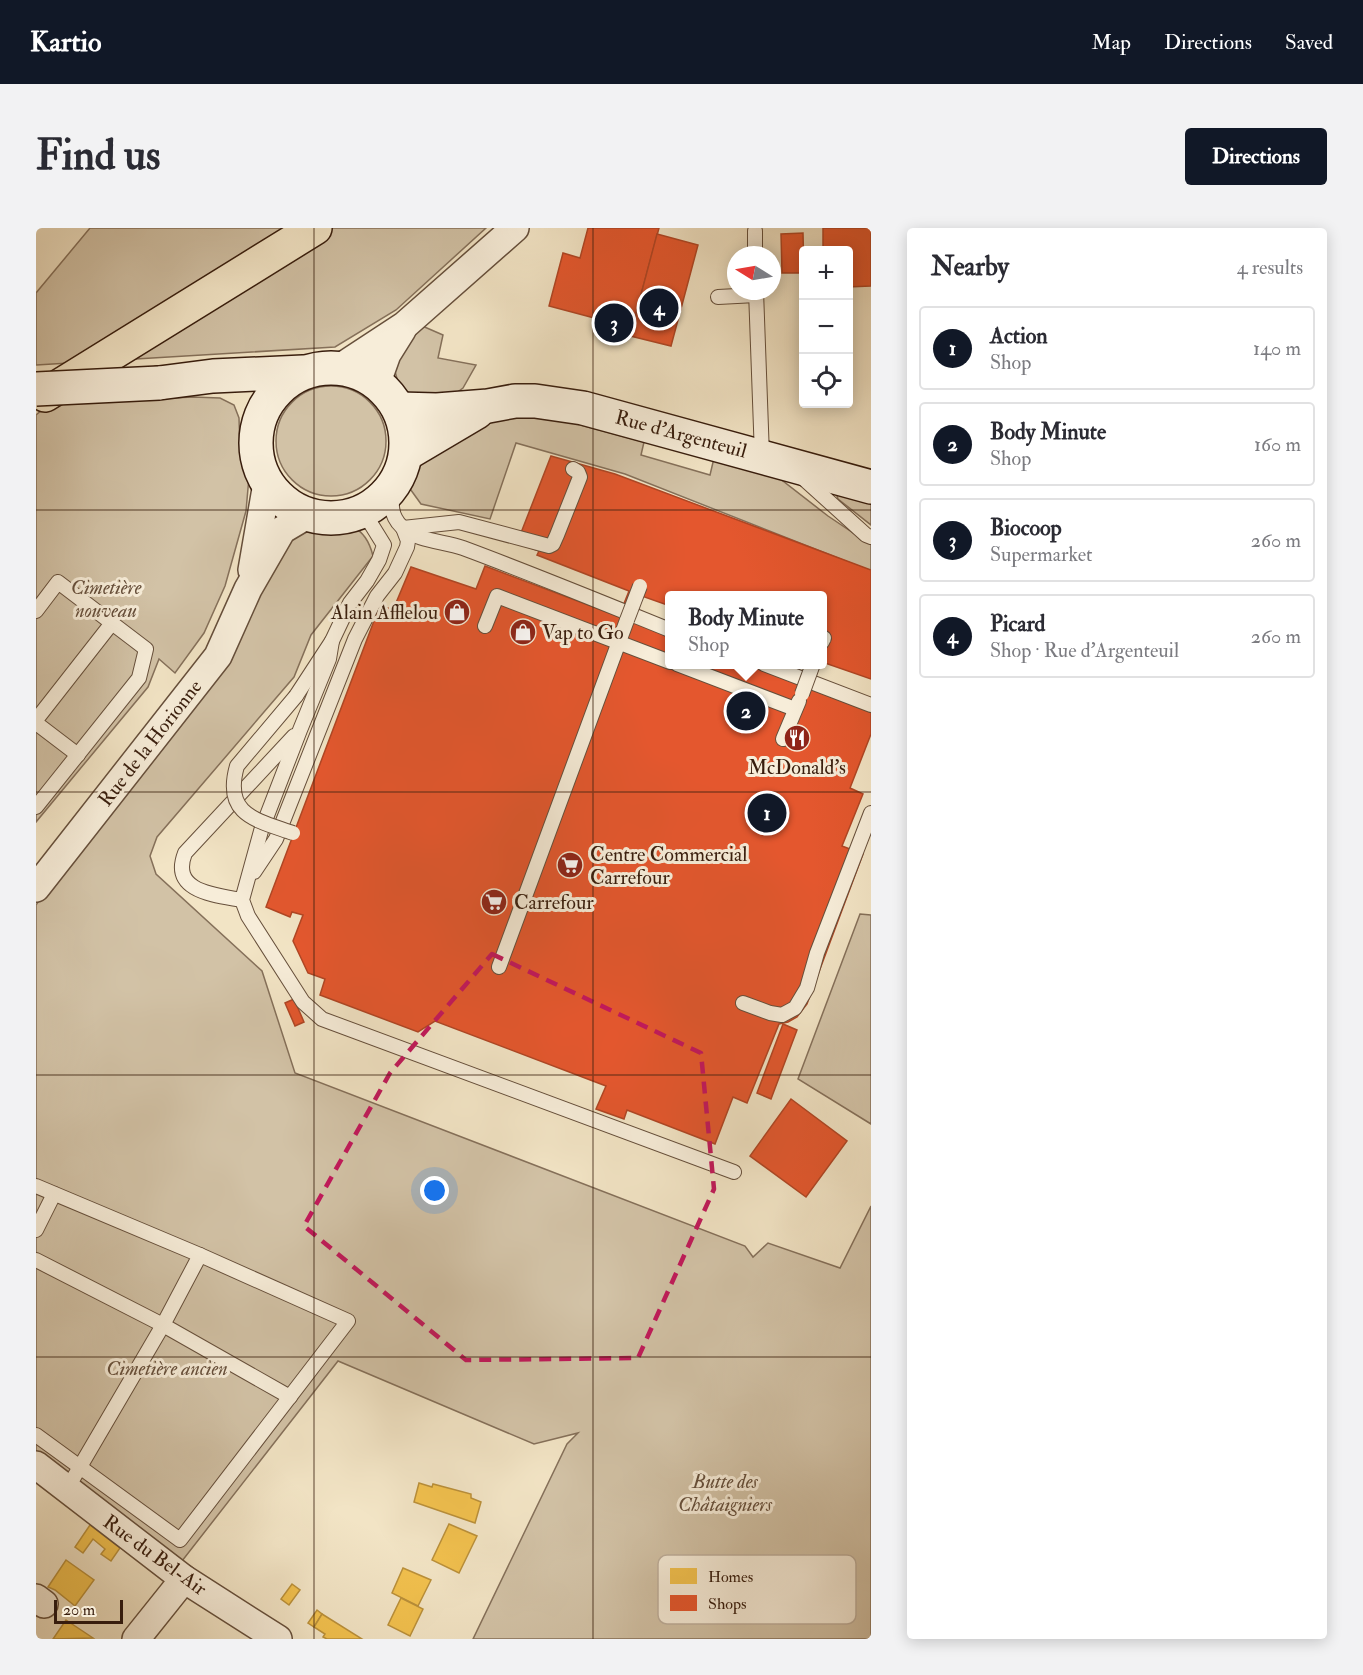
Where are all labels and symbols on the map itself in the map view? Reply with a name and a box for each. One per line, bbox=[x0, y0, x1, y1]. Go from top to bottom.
north arrow bbox=[727, 246, 781, 300]
pin: 4 bbox=[640, 286, 678, 331]
pin: 3 bbox=[594, 300, 634, 346]
street label: Rue d'Argenteuil bbox=[612, 404, 750, 464]
park label: Cimetière nouveau bbox=[71, 575, 142, 623]
shop icon: Alain Afflelou bbox=[442, 597, 472, 627]
place label: Alain Afflelou bbox=[330, 600, 438, 625]
shop icon: Vap to Go bbox=[508, 617, 538, 647]
place label: Vap to Go bbox=[542, 620, 624, 646]
street label: Rue de la Horionne bbox=[93, 675, 207, 811]
pin: 2 bbox=[726, 688, 766, 734]
restaurant icon: McDonald's bbox=[782, 723, 812, 753]
place label: McDonald's bbox=[748, 755, 846, 780]
pin: 1 bbox=[748, 790, 786, 836]
place label: Centre Commercial Carrefour bbox=[590, 842, 747, 890]
supermarket icon: Centre Commercial Carrefour bbox=[555, 850, 585, 880]
supermarket icon: Carrefour bbox=[479, 887, 509, 917]
place label: Carrefour bbox=[514, 890, 594, 915]
your location bbox=[420, 1176, 449, 1205]
park label: Cimetière ancien bbox=[106, 1356, 228, 1381]
park label: Butte des Châtaigniers bbox=[678, 1469, 773, 1517]
street label: Rue du Bel-Air bbox=[98, 1509, 212, 1601]
legend bbox=[658, 1555, 856, 1624]
text: Homes bbox=[708, 1567, 753, 1587]
text: Shops bbox=[708, 1594, 747, 1615]
scale bar bbox=[54, 1597, 123, 1624]

